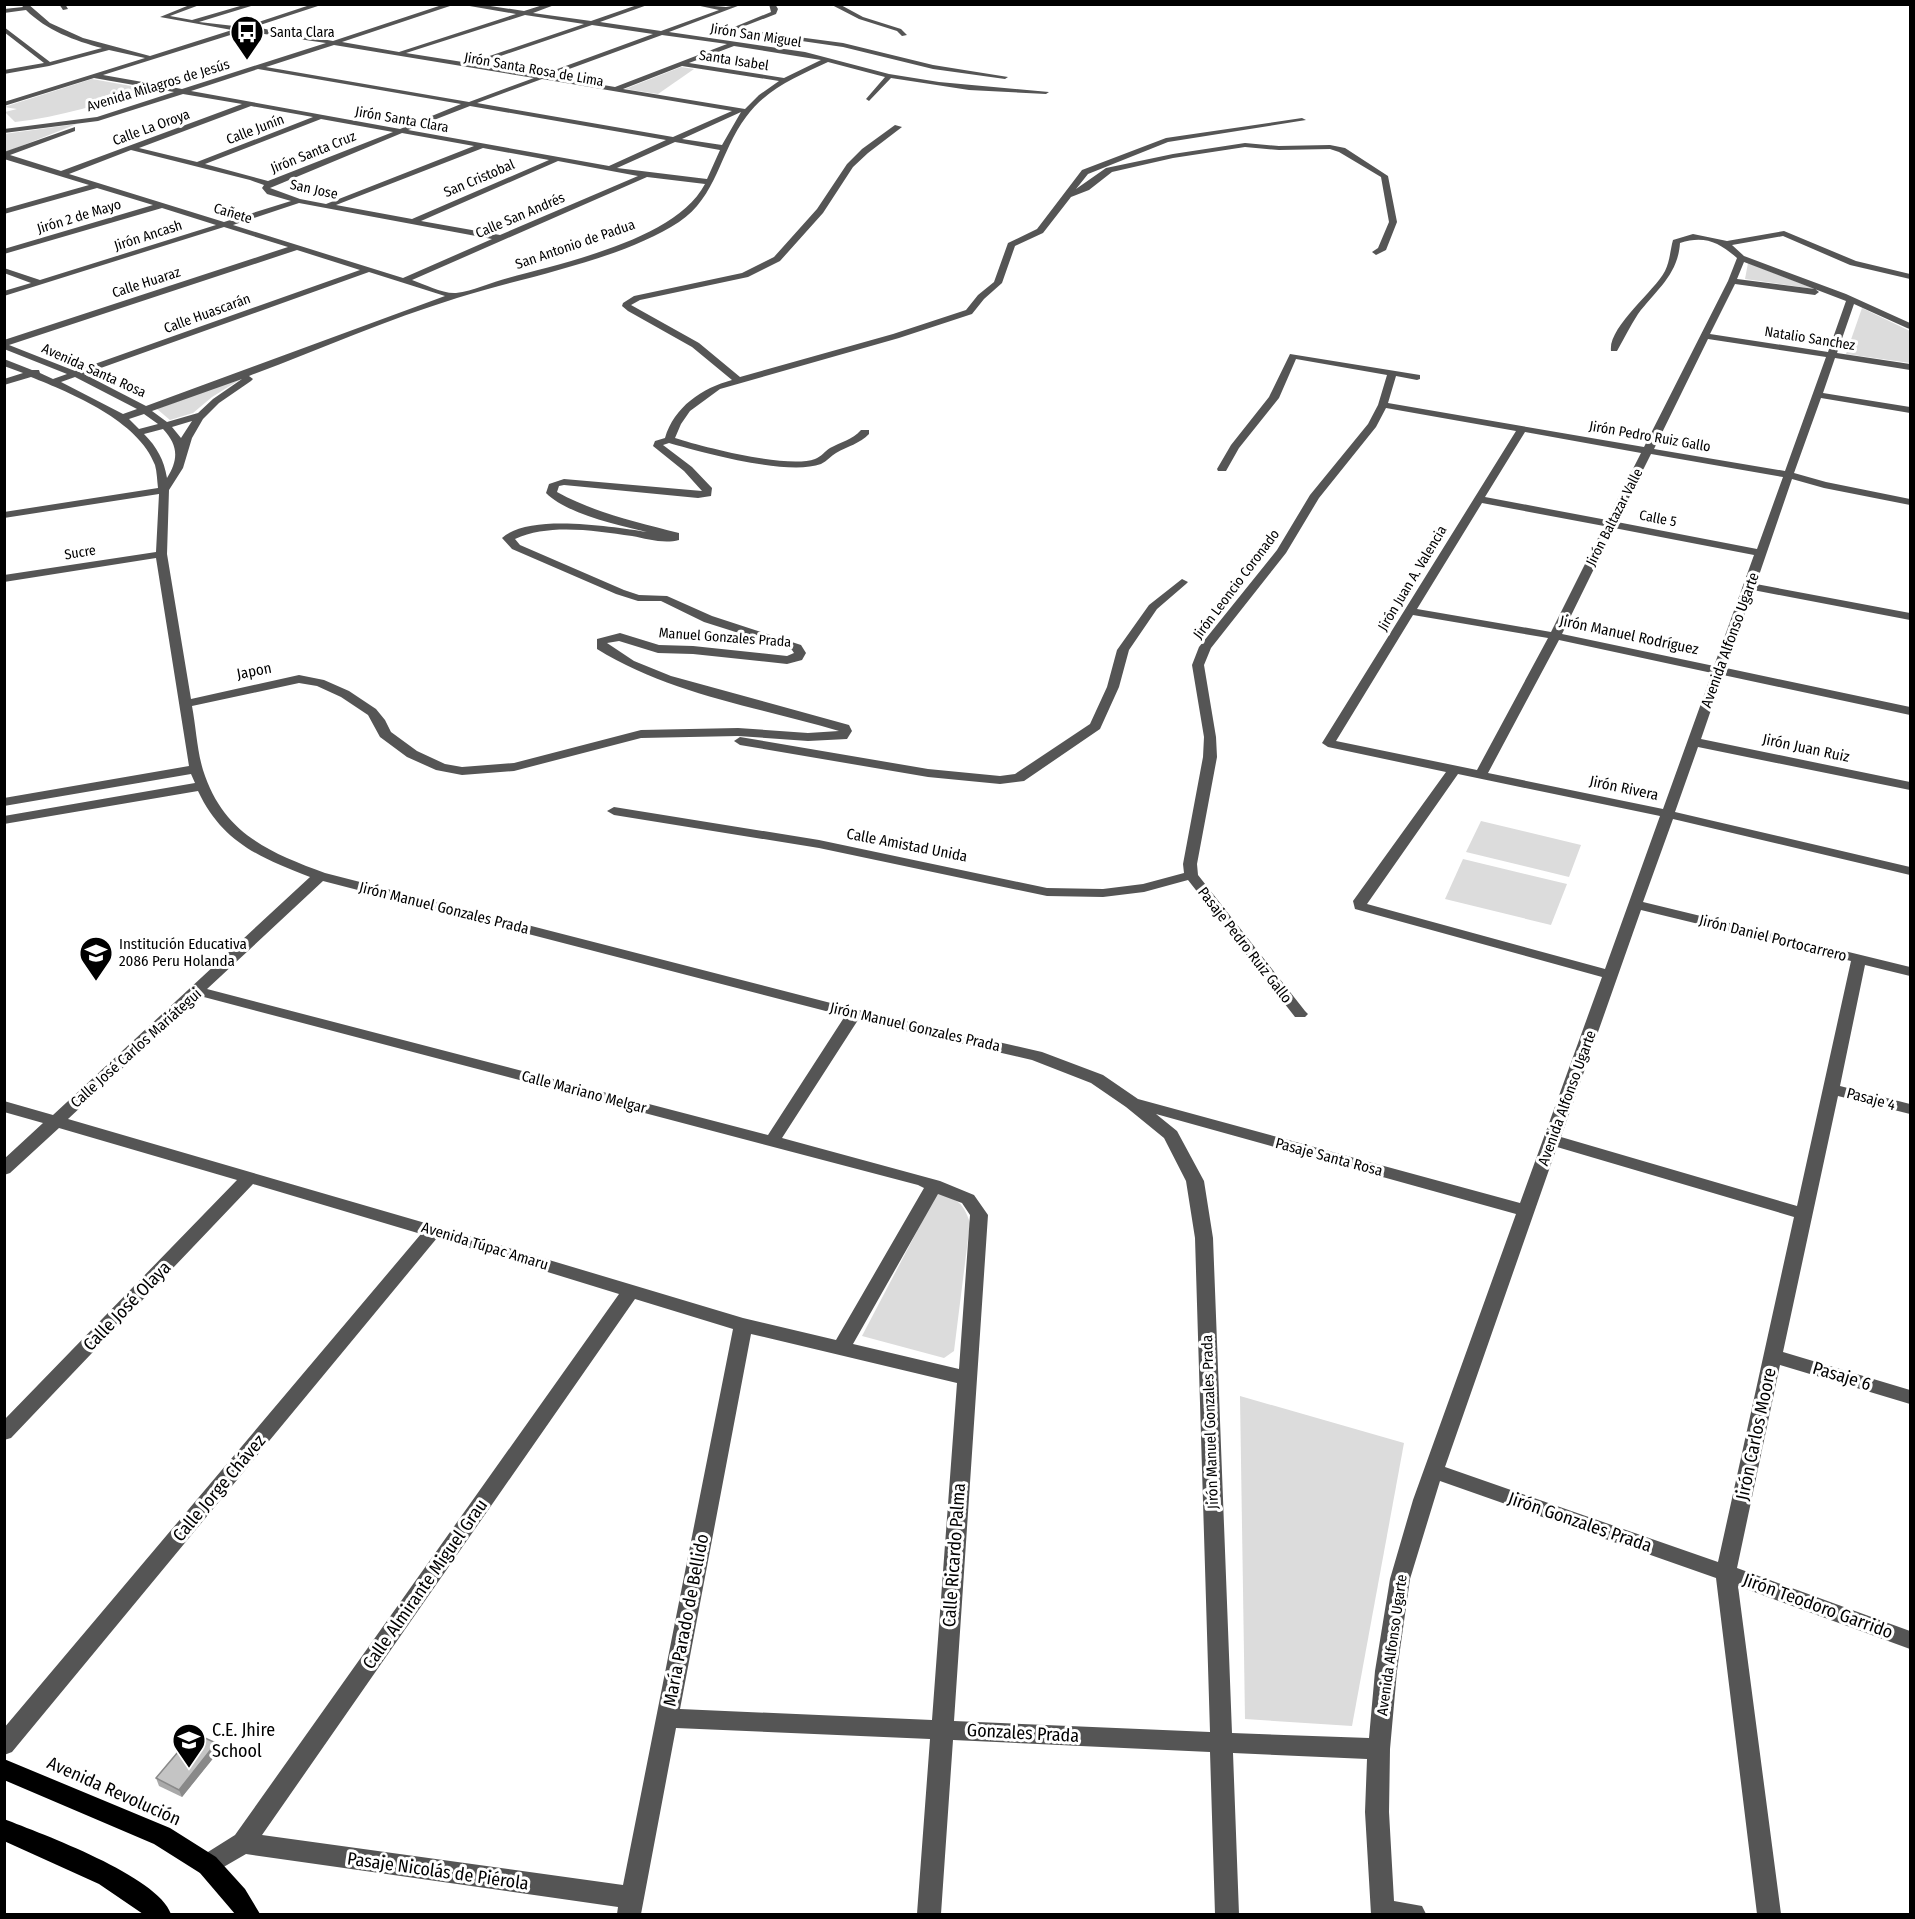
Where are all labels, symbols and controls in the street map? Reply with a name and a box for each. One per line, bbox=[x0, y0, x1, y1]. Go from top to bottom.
bus stop icon: Santa Clara bbox=[229, 14, 265, 61]
street label: Jirón San Miguel bbox=[709, 20, 803, 51]
place label: Santa Clara bbox=[270, 24, 335, 41]
street label: Santa Isabel bbox=[698, 47, 770, 74]
street label: Jirón Santa Rosa de Lima bbox=[463, 49, 605, 90]
street label: Avenida Milagros de Jesús bbox=[85, 56, 232, 115]
street label: Jirón Santa Clara bbox=[354, 103, 450, 136]
street label: Calle La Oroya bbox=[110, 106, 192, 149]
street label: Calle Junín bbox=[224, 111, 287, 148]
street label: Jirón Santa Cruz bbox=[268, 127, 359, 177]
street label: San Cristobal bbox=[441, 156, 517, 201]
street label: San Jose bbox=[288, 176, 339, 203]
street label: Calle San Andrés bbox=[473, 189, 567, 242]
street label: Jirón 2 de Mayo bbox=[35, 196, 123, 237]
street label: Cañete bbox=[212, 200, 254, 227]
street label: Jirón Ancash bbox=[112, 216, 184, 254]
street label: San Antonio de Padua bbox=[513, 216, 637, 273]
street label: Calle Huaraz bbox=[110, 263, 183, 301]
street label: Calle Huascarán bbox=[161, 290, 253, 337]
street label: Natalio Sanchez bbox=[1763, 323, 1857, 354]
street label: Avenida Santa Rosa bbox=[39, 340, 149, 401]
street label: Jirón Pedro Ruiz Gallo bbox=[1588, 417, 1712, 456]
street label: Jirón Baltazar Valle bbox=[1583, 466, 1646, 569]
street label: Calle 5 bbox=[1638, 507, 1678, 530]
street label: Jirón Juan A. Valencia bbox=[1374, 522, 1451, 634]
street label: Jirón Leoncio Coronado bbox=[1190, 526, 1283, 642]
street label: Sucre bbox=[63, 542, 97, 563]
street label: Avenida Alfonso Ugarte bbox=[1697, 570, 1763, 710]
street label: Jirón Manuel Rodríguez bbox=[1558, 611, 1700, 659]
street label: Manuel Gonzales Prada bbox=[658, 624, 792, 651]
street label: Japon bbox=[235, 659, 273, 683]
street label: Jirón Juan Ruiz bbox=[1761, 730, 1851, 766]
street label: Jirón Rivera bbox=[1588, 772, 1660, 804]
street label: Calle Amistad Unida bbox=[845, 824, 969, 866]
street label: Jirón Manuel Gonzales Prada bbox=[357, 878, 531, 938]
street label: Pasaje Pedro Ruiz Gallo bbox=[1194, 883, 1296, 1007]
street label: Jirón Daniel Portocarrero bbox=[1697, 911, 1849, 965]
school or university icon: Institución Educativa 2086 Peru Holanda bbox=[78, 935, 114, 982]
place label: Institución Educativa 2086 Peru Holanda bbox=[119, 935, 247, 970]
street label: Calle José Carlos Mariátegui bbox=[67, 985, 205, 1111]
street label: Jirón Manuel Gonzales Prada bbox=[828, 999, 1002, 1055]
street label: Avenida Alfonso Ugarte bbox=[1534, 1028, 1600, 1168]
street label: Calle Mariano Melgar bbox=[520, 1067, 649, 1118]
street label: Pasaje 4 bbox=[1845, 1084, 1897, 1114]
street label: Pasaje Santa Rosa bbox=[1273, 1134, 1385, 1180]
street label: Avenida Túpac Amaru bbox=[419, 1218, 551, 1274]
street label: Calle José Olaya bbox=[79, 1256, 175, 1356]
street label: Jirón Manuel Gonzales Prada bbox=[1198, 1335, 1222, 1509]
street label: Pasaje 6 bbox=[1810, 1357, 1874, 1395]
street label: Jirón Carlos Moore bbox=[1731, 1366, 1781, 1502]
street label: Calle Jorge Chávez bbox=[168, 1430, 270, 1546]
street label: Calle Ricardo Palma bbox=[938, 1482, 970, 1628]
street label: Jirón Gonzales Prada bbox=[1505, 1487, 1655, 1557]
street label: Calle Almirante Miguel Grau bbox=[358, 1495, 492, 1673]
street label: María Parado de Bellido bbox=[658, 1532, 714, 1708]
street label: Jirón Teodoro Garrido bbox=[1740, 1569, 1896, 1643]
street label: Avenida Alfonso Ugarte bbox=[1373, 1573, 1411, 1717]
place label: C.E. Jhire School bbox=[212, 1719, 275, 1762]
street label: Gonzales Prada bbox=[966, 1719, 1080, 1747]
school or university icon: C.E. Jhire School bbox=[171, 1722, 207, 1769]
street label: Avenida Revolución bbox=[44, 1752, 184, 1830]
street label: Pasaje Nicolás de Piérola bbox=[346, 1847, 530, 1895]

